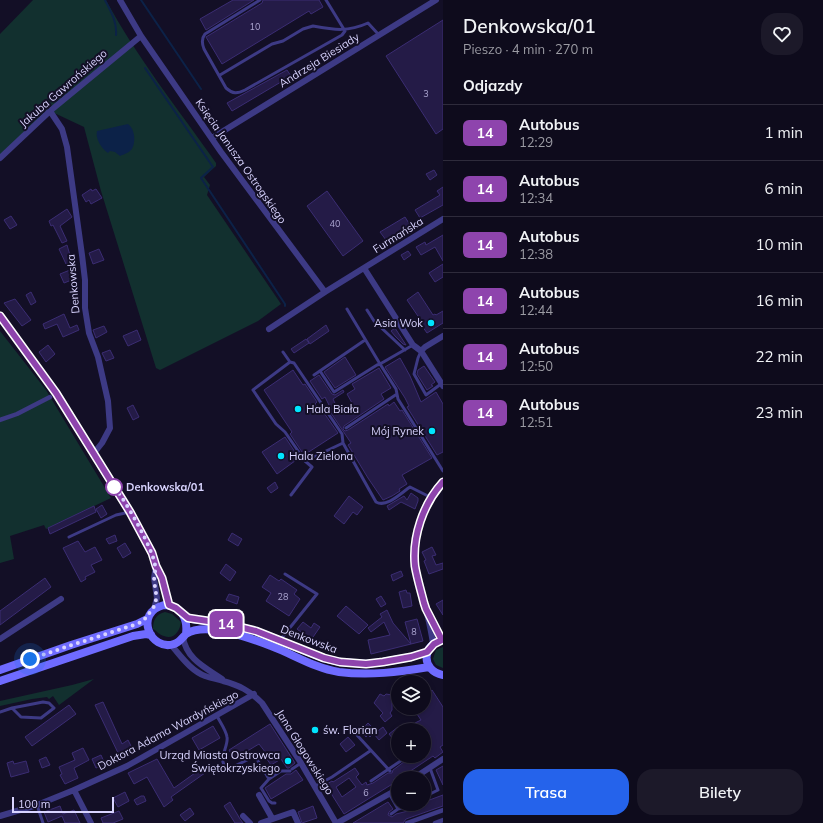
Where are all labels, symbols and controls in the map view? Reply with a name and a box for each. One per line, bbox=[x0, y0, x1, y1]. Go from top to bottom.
button: heart bbox=[761, 13, 803, 55]
text: Denkowska/01 bbox=[463, 14, 596, 38]
house number: 10 bbox=[250, 21, 260, 32]
street label: Andrzeja Biesiady bbox=[276, 30, 362, 90]
text: Pieszo · 4 min · 270 m bbox=[463, 41, 593, 57]
street label: Jakuba Gawrońskiego bbox=[16, 46, 110, 130]
text: Odjazdy bbox=[463, 76, 523, 95]
house number: 3 bbox=[423, 88, 429, 99]
street label: Księcia Janusza Ostrogskiego bbox=[192, 96, 290, 226]
text: Autobus bbox=[519, 115, 579, 134]
text: 1 min bbox=[765, 123, 803, 142]
text: 14 bbox=[477, 124, 493, 142]
text: 12:29 bbox=[519, 134, 553, 150]
text: Autobus bbox=[519, 171, 579, 190]
text: 6 min bbox=[765, 179, 803, 198]
text: 14 bbox=[477, 180, 493, 198]
text: 12:34 bbox=[519, 190, 553, 206]
street label: Furmańska bbox=[370, 214, 426, 256]
house number: 40 bbox=[330, 218, 340, 229]
text: Autobus bbox=[519, 227, 579, 246]
text: 10 min bbox=[756, 235, 803, 254]
text: 14 bbox=[477, 236, 493, 254]
text: 12:38 bbox=[519, 246, 553, 262]
street label: Denkowska bbox=[63, 254, 83, 314]
text: Autobus bbox=[519, 283, 579, 302]
text: 16 min bbox=[756, 291, 803, 310]
text: 14 bbox=[477, 292, 493, 310]
text: 12:44 bbox=[519, 302, 553, 318]
place label: Asia Wok bbox=[374, 316, 423, 330]
marker: Asia Wok bbox=[426, 318, 436, 328]
text: Autobus bbox=[519, 339, 579, 358]
text: 22 min bbox=[756, 347, 803, 366]
text: 14 bbox=[477, 348, 493, 366]
text: 12:50 bbox=[519, 358, 553, 374]
text: Autobus bbox=[519, 395, 579, 414]
place label: Hala Biała bbox=[306, 402, 359, 416]
text: 23 min bbox=[756, 403, 803, 422]
marker: Hala Biała bbox=[293, 404, 303, 414]
text: 14 bbox=[477, 404, 493, 422]
text: 12:51 bbox=[519, 414, 553, 430]
place label: Mój Rynek bbox=[371, 424, 424, 438]
marker: Mój Rynek bbox=[427, 426, 437, 436]
place label: Hala Zielona bbox=[289, 449, 353, 463]
marker: Hala Zielona bbox=[276, 451, 286, 461]
marker: Denkowska/01 bbox=[105, 478, 123, 496]
place label: Denkowska/01 bbox=[126, 480, 204, 494]
house number: 28 bbox=[278, 591, 288, 602]
line badge: 14 bbox=[208, 611, 244, 637]
text: 14 bbox=[218, 615, 234, 633]
street label: Denkowska bbox=[279, 622, 339, 656]
house number: 8 bbox=[411, 626, 417, 637]
your location bbox=[20, 649, 40, 669]
map controls bbox=[391, 675, 431, 811]
button: layers bbox=[391, 675, 431, 715]
street label: Doktora Adama Wardyńskiego bbox=[95, 687, 241, 773]
street label: Jana Głogowskiego bbox=[273, 707, 337, 797]
place label: św. Florian bbox=[323, 723, 377, 737]
button: + bbox=[391, 723, 431, 763]
marker: św. Florian bbox=[310, 725, 320, 735]
place label: Urząd Miasta Ostrowca Świętokrzyskiego bbox=[160, 748, 280, 775]
marker: Urząd Miasta Ostrowca Świętokrzyskiego bbox=[283, 756, 293, 766]
button: Trasa bbox=[463, 769, 629, 815]
button: Bilety bbox=[637, 769, 803, 815]
button: − bbox=[391, 771, 431, 811]
house number: 6 bbox=[363, 787, 369, 798]
scale bar bbox=[12, 795, 114, 814]
text: 100 m bbox=[18, 797, 50, 811]

